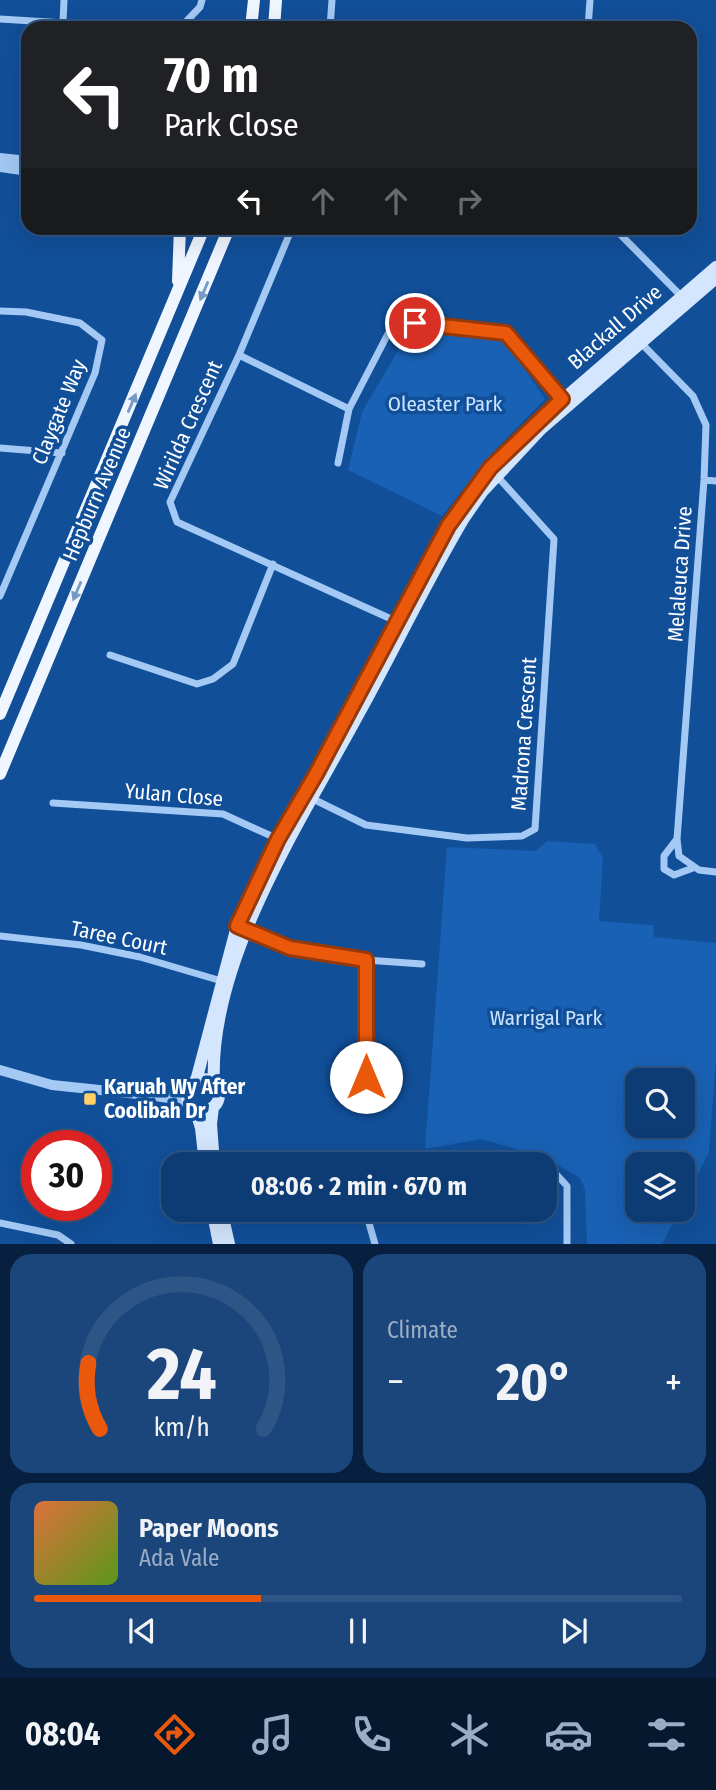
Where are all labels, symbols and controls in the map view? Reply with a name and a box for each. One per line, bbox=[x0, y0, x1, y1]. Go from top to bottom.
text: 70 m bbox=[164, 46, 259, 105]
icon: left bbox=[49, 49, 140, 140]
text: Park Close bbox=[164, 106, 299, 144]
icon: left bbox=[231, 182, 269, 220]
icon: ahead bbox=[304, 182, 342, 220]
icon: ahead bbox=[377, 182, 415, 220]
icon: right bbox=[450, 182, 488, 220]
street label: Blackall Drive bbox=[563, 279, 667, 375]
one-way arrow bbox=[198, 281, 210, 301]
pin bbox=[385, 293, 445, 353]
icon: arrive bbox=[396, 304, 434, 342]
street label: Claygate Way bbox=[26, 355, 92, 468]
street label: Wirilda Crescent bbox=[148, 356, 228, 494]
park label: Oleaster Park bbox=[388, 391, 502, 417]
one-way arrow bbox=[126, 393, 138, 413]
street label: Hepburn Avenue bbox=[57, 423, 137, 565]
street label: Melaleuca Drive bbox=[662, 505, 698, 643]
one-way arrow bbox=[72, 581, 83, 602]
street label: Madrona Crescent bbox=[506, 656, 542, 812]
street label: Yulan Close bbox=[124, 778, 224, 812]
street label: Taree Court bbox=[68, 915, 170, 961]
park label: Warrigal Park bbox=[490, 1005, 603, 1031]
position arrow bbox=[329, 1040, 403, 1114]
map controls bbox=[625, 1068, 695, 1222]
button: search bbox=[625, 1068, 695, 1138]
place label: Karuah Wy After Coolibah Dr bbox=[104, 1074, 245, 1124]
marker: Karuah Wy After Coolibah Dr bbox=[82, 1091, 98, 1107]
speed limit sign: 30 bbox=[21, 1130, 112, 1221]
button: layers bbox=[625, 1152, 695, 1222]
text: 08:06 · 2 min · 670 m bbox=[251, 1171, 467, 1202]
text: Climate bbox=[387, 1316, 458, 1344]
text: 24 bbox=[146, 1332, 216, 1419]
text: 20° bbox=[496, 1351, 573, 1414]
text: − bbox=[387, 1359, 404, 1405]
text: + bbox=[665, 1359, 682, 1405]
text: km/h bbox=[154, 1413, 209, 1443]
text: Paper Moons bbox=[139, 1513, 279, 1544]
text: Ada Vale bbox=[139, 1544, 219, 1572]
icon: previous bbox=[123, 1612, 161, 1650]
icon: pause bbox=[339, 1612, 377, 1650]
icon: next bbox=[555, 1612, 593, 1650]
icon: directions bbox=[150, 1710, 199, 1759]
icon: music bbox=[248, 1710, 297, 1759]
icon: phone bbox=[347, 1710, 396, 1759]
icon: climate bbox=[445, 1710, 494, 1759]
icon: car bbox=[544, 1710, 593, 1759]
icon: filters bbox=[642, 1710, 691, 1759]
text: 08:04 bbox=[25, 1715, 100, 1753]

